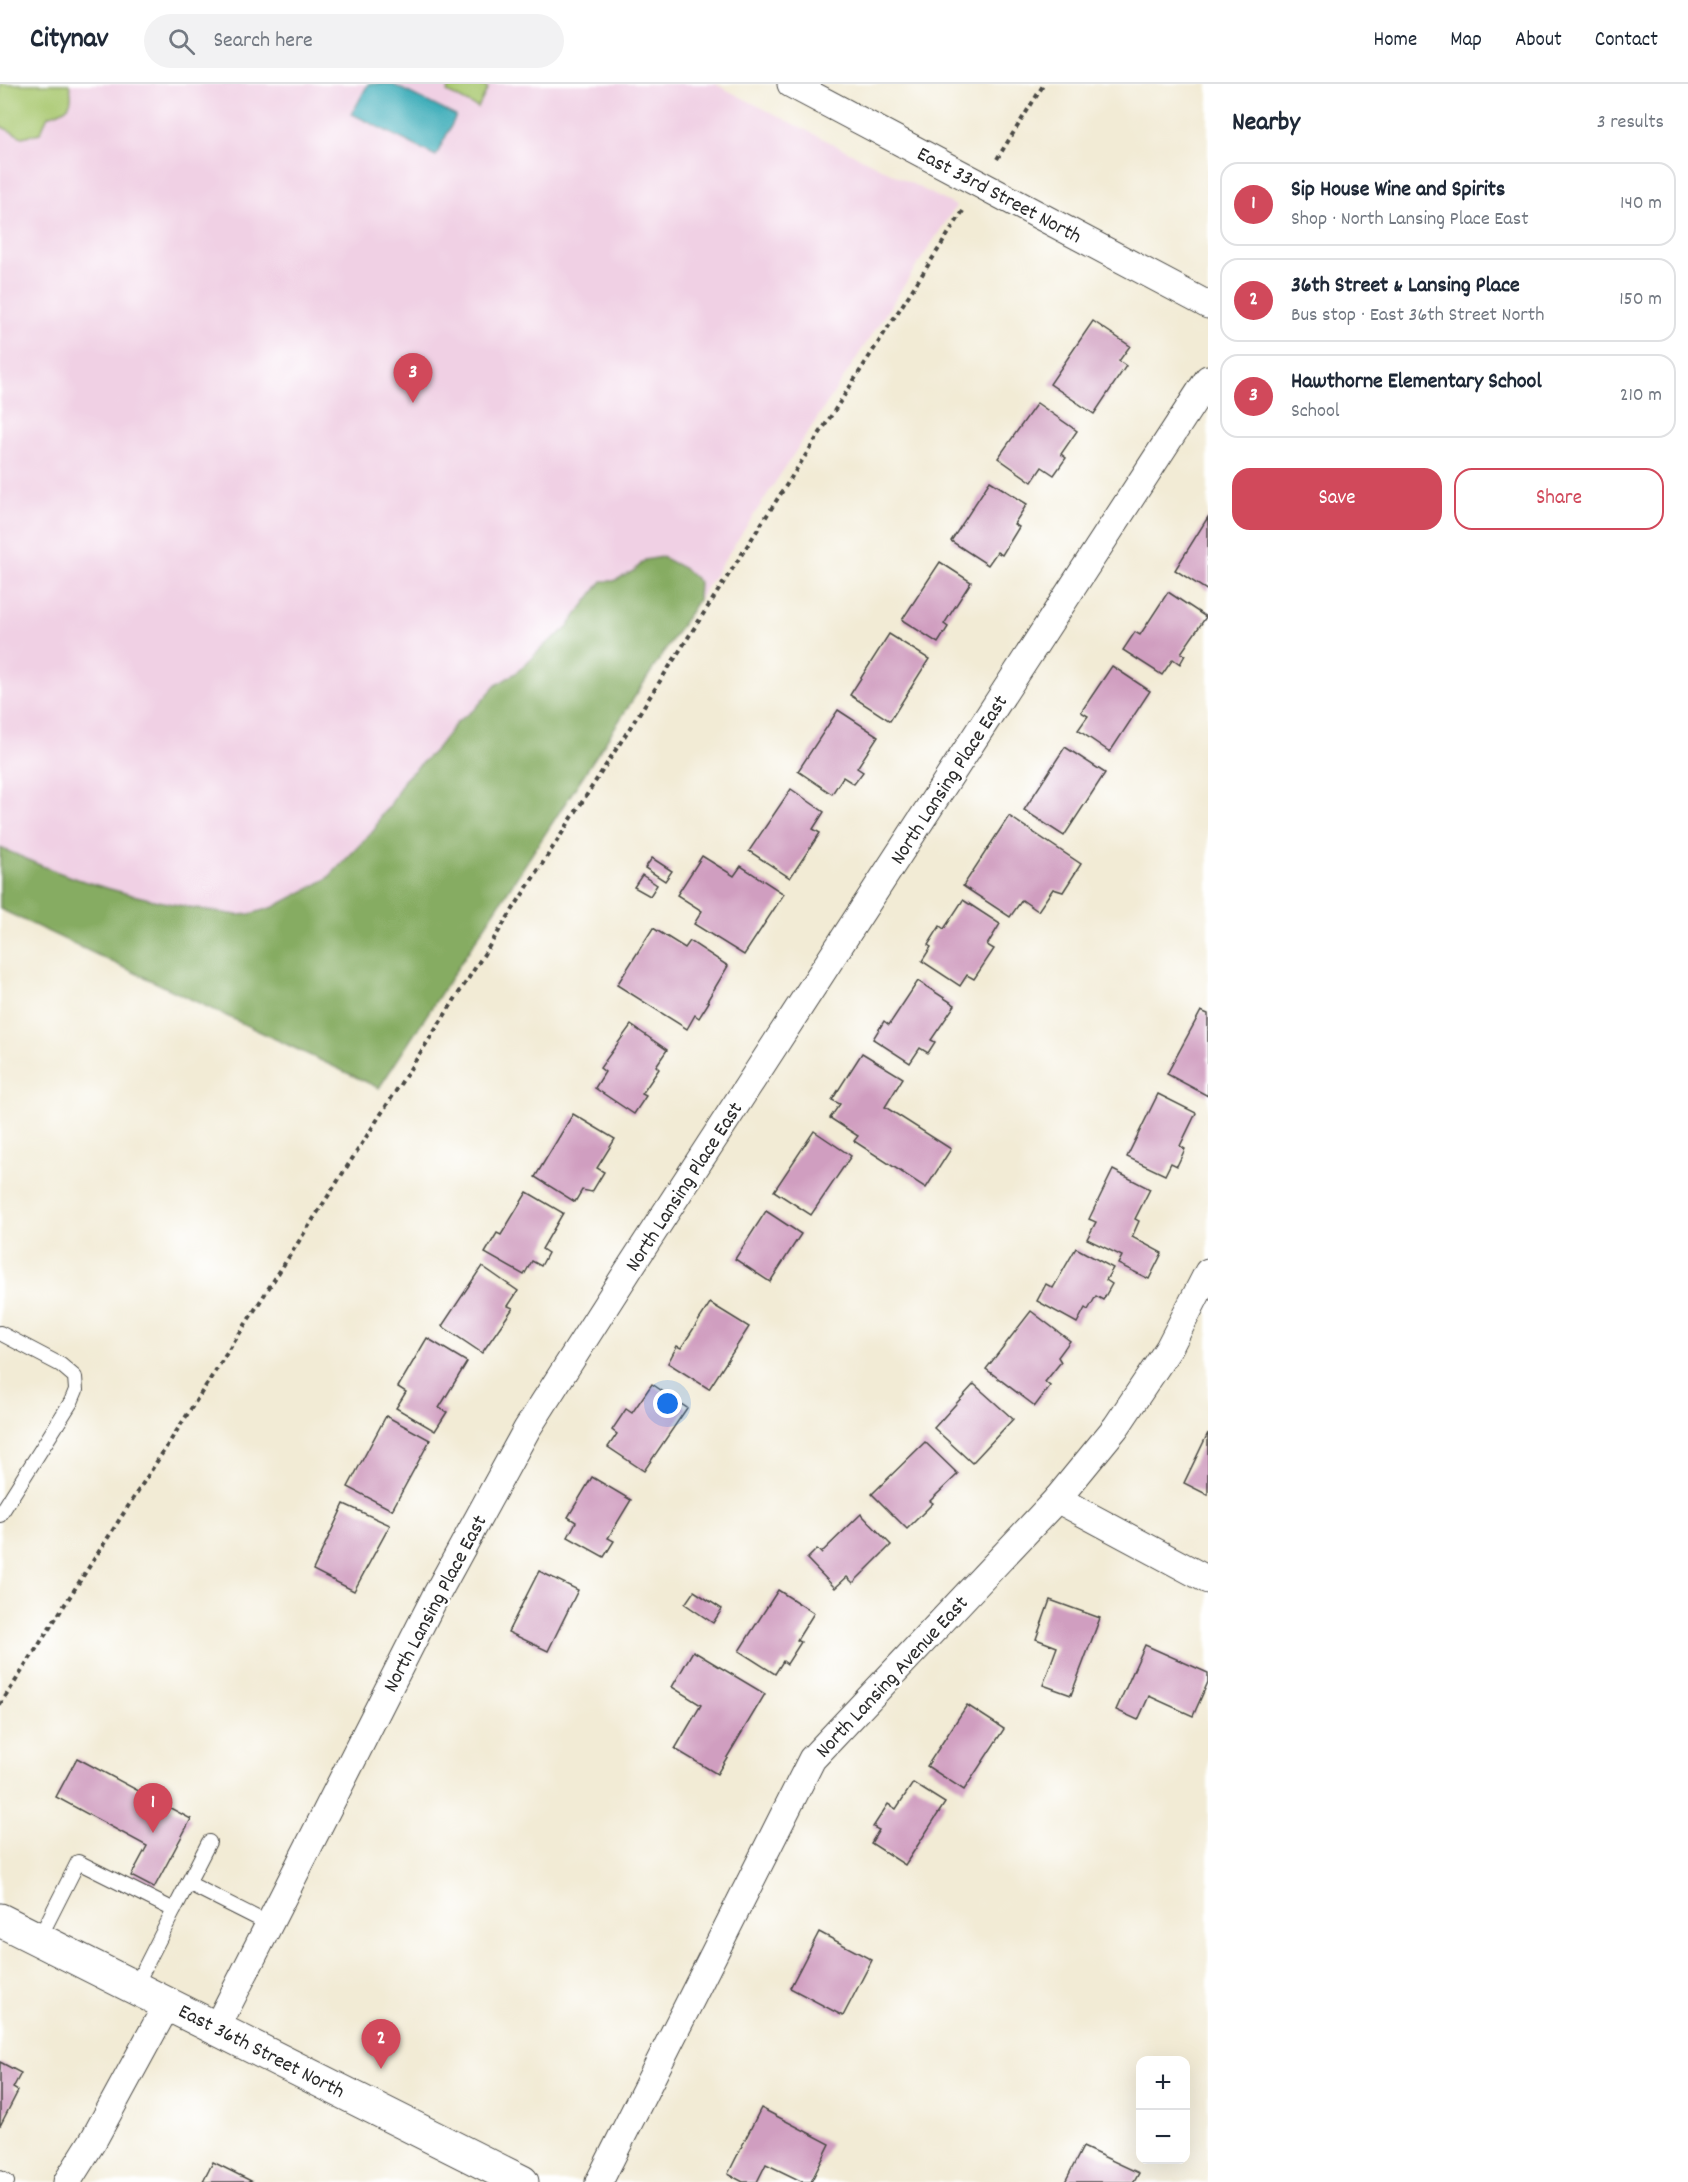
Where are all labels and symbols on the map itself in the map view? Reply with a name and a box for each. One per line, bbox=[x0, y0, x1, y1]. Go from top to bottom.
street label: East 33rd Street North bbox=[911, 141, 1086, 253]
pin: 3 bbox=[394, 354, 432, 403]
street label: North Lansing Place East bbox=[884, 690, 1017, 871]
street label: North Lansing Place East bbox=[619, 1097, 752, 1278]
your location bbox=[653, 1389, 682, 1418]
street label: North Lansing Place East bbox=[377, 1510, 496, 1698]
street label: North Lansing Avenue East bbox=[810, 1590, 977, 1766]
pin: 1 bbox=[134, 1784, 172, 1833]
street label: East 36th Street North bbox=[172, 1998, 349, 2108]
pin: 2 bbox=[362, 2020, 400, 2069]

